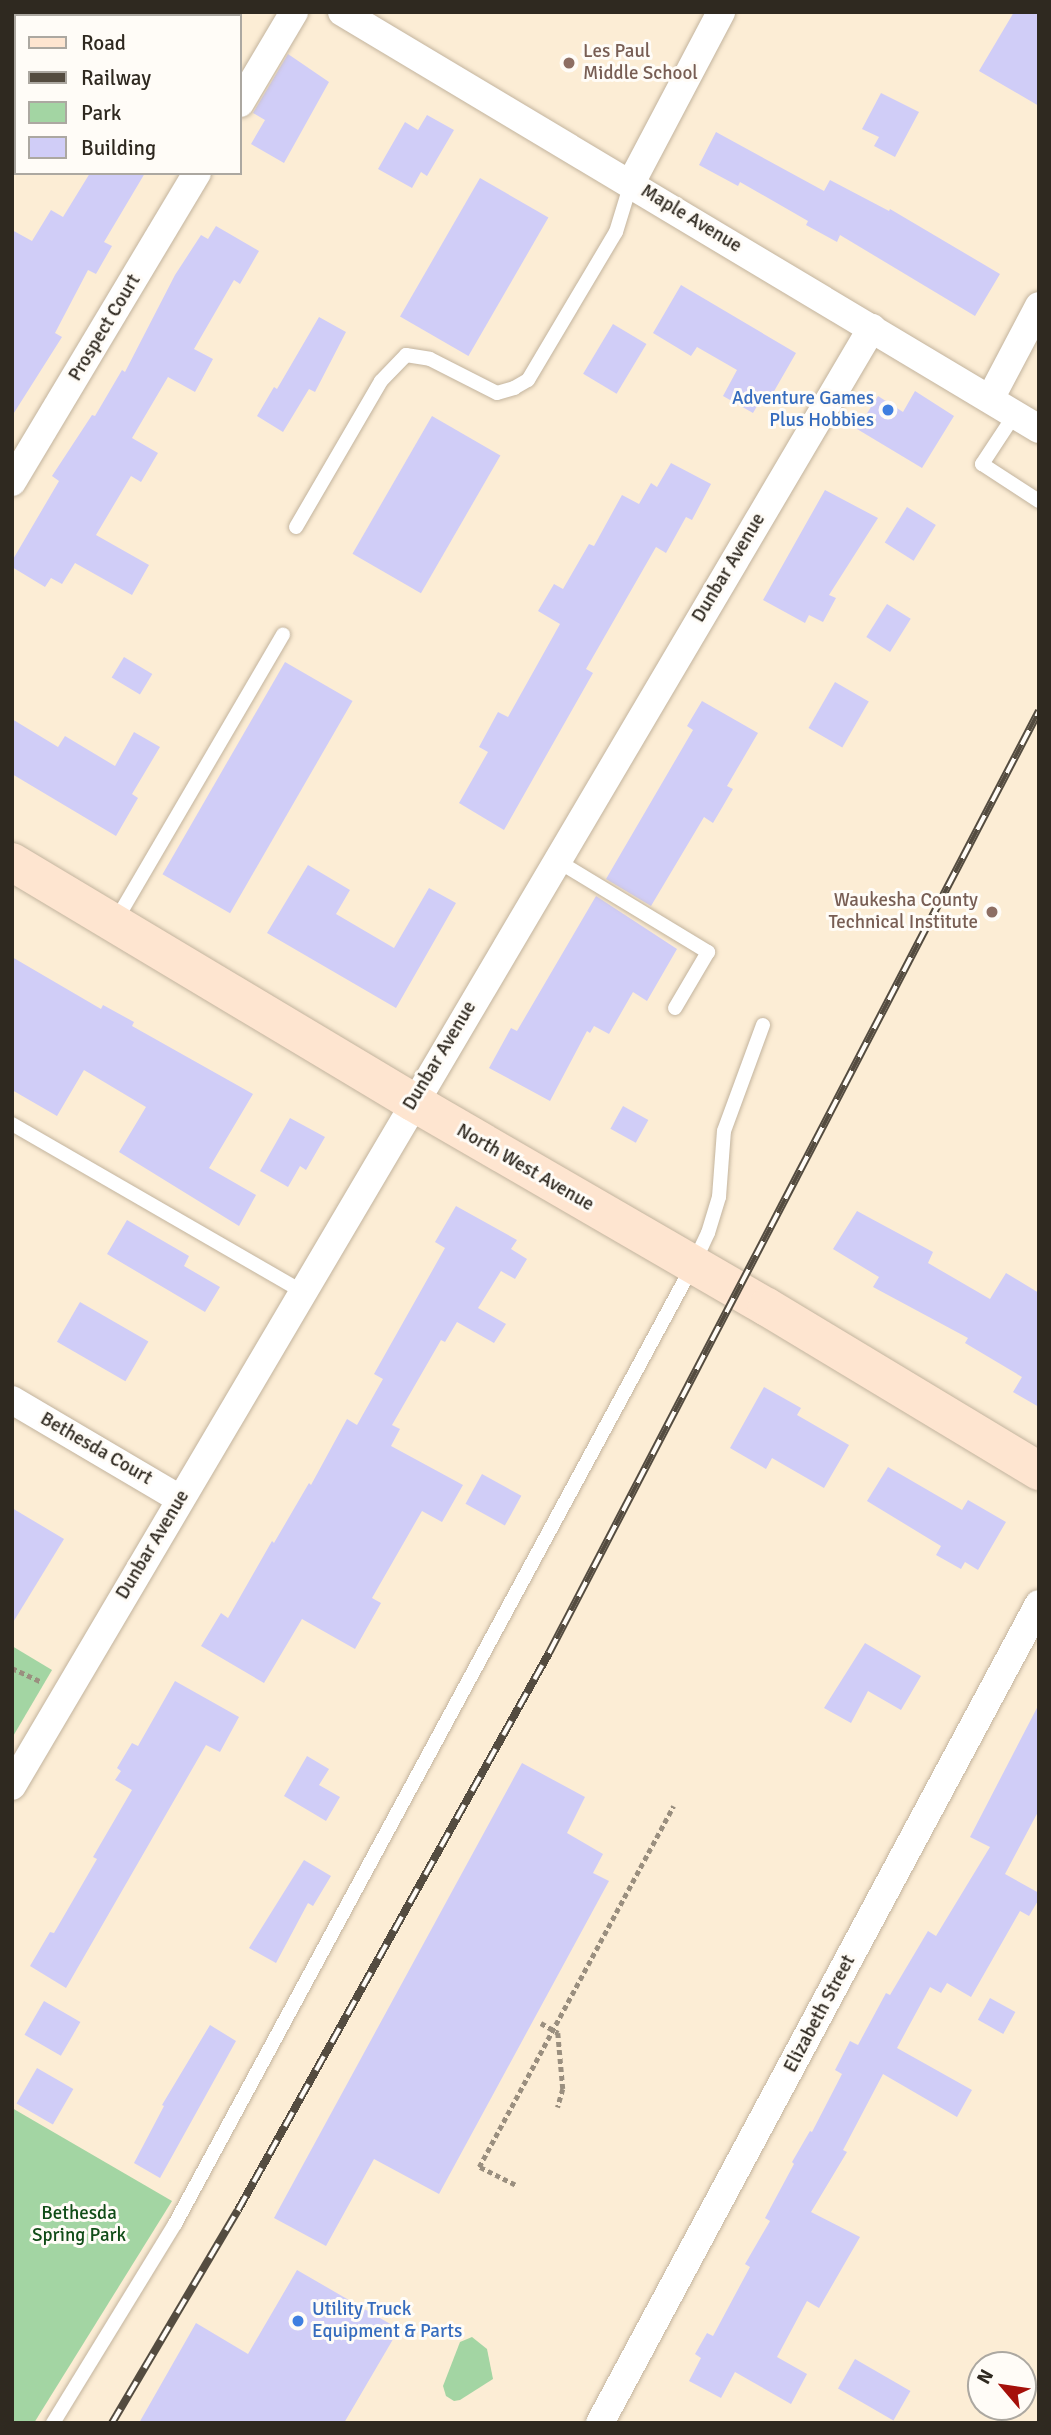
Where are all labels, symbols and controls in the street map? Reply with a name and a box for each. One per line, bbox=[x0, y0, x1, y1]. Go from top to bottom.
legend bbox=[14, 14, 242, 175]
text: Road bbox=[81, 30, 126, 56]
place label: Les Paul Middle School bbox=[583, 41, 698, 85]
marker: Les Paul Middle School bbox=[561, 55, 577, 71]
text: Railway bbox=[81, 65, 151, 91]
text: Park bbox=[81, 100, 121, 126]
text: Building bbox=[81, 135, 156, 161]
street label: Maple Avenue bbox=[636, 180, 746, 258]
street label: Prospect Court bbox=[64, 271, 146, 385]
place label: Adventure Games Plus Hobbies bbox=[732, 388, 874, 432]
marker: Adventure Games Plus Hobbies bbox=[880, 402, 896, 418]
street label: Dunbar Avenue bbox=[687, 509, 771, 627]
place label: Waukesha County Technical Institute bbox=[828, 890, 978, 934]
marker: Waukesha County Technical Institute bbox=[984, 904, 1000, 920]
street label: Dunbar Avenue bbox=[398, 997, 482, 1115]
street label: North West Avenue bbox=[452, 1119, 598, 1217]
street label: Bethesda Court bbox=[36, 1408, 156, 1490]
street label: Dunbar Avenue bbox=[111, 1486, 195, 1604]
street label: Elizabeth Street bbox=[779, 1951, 861, 2077]
park label: Bethesda Spring Park bbox=[32, 2203, 126, 2247]
place label: Utility Truck Equipment & Parts bbox=[312, 2299, 462, 2343]
marker: Utility Truck Equipment & Parts bbox=[290, 2313, 306, 2329]
north arrow bbox=[967, 2351, 1037, 2421]
text: N bbox=[972, 2365, 999, 2388]

